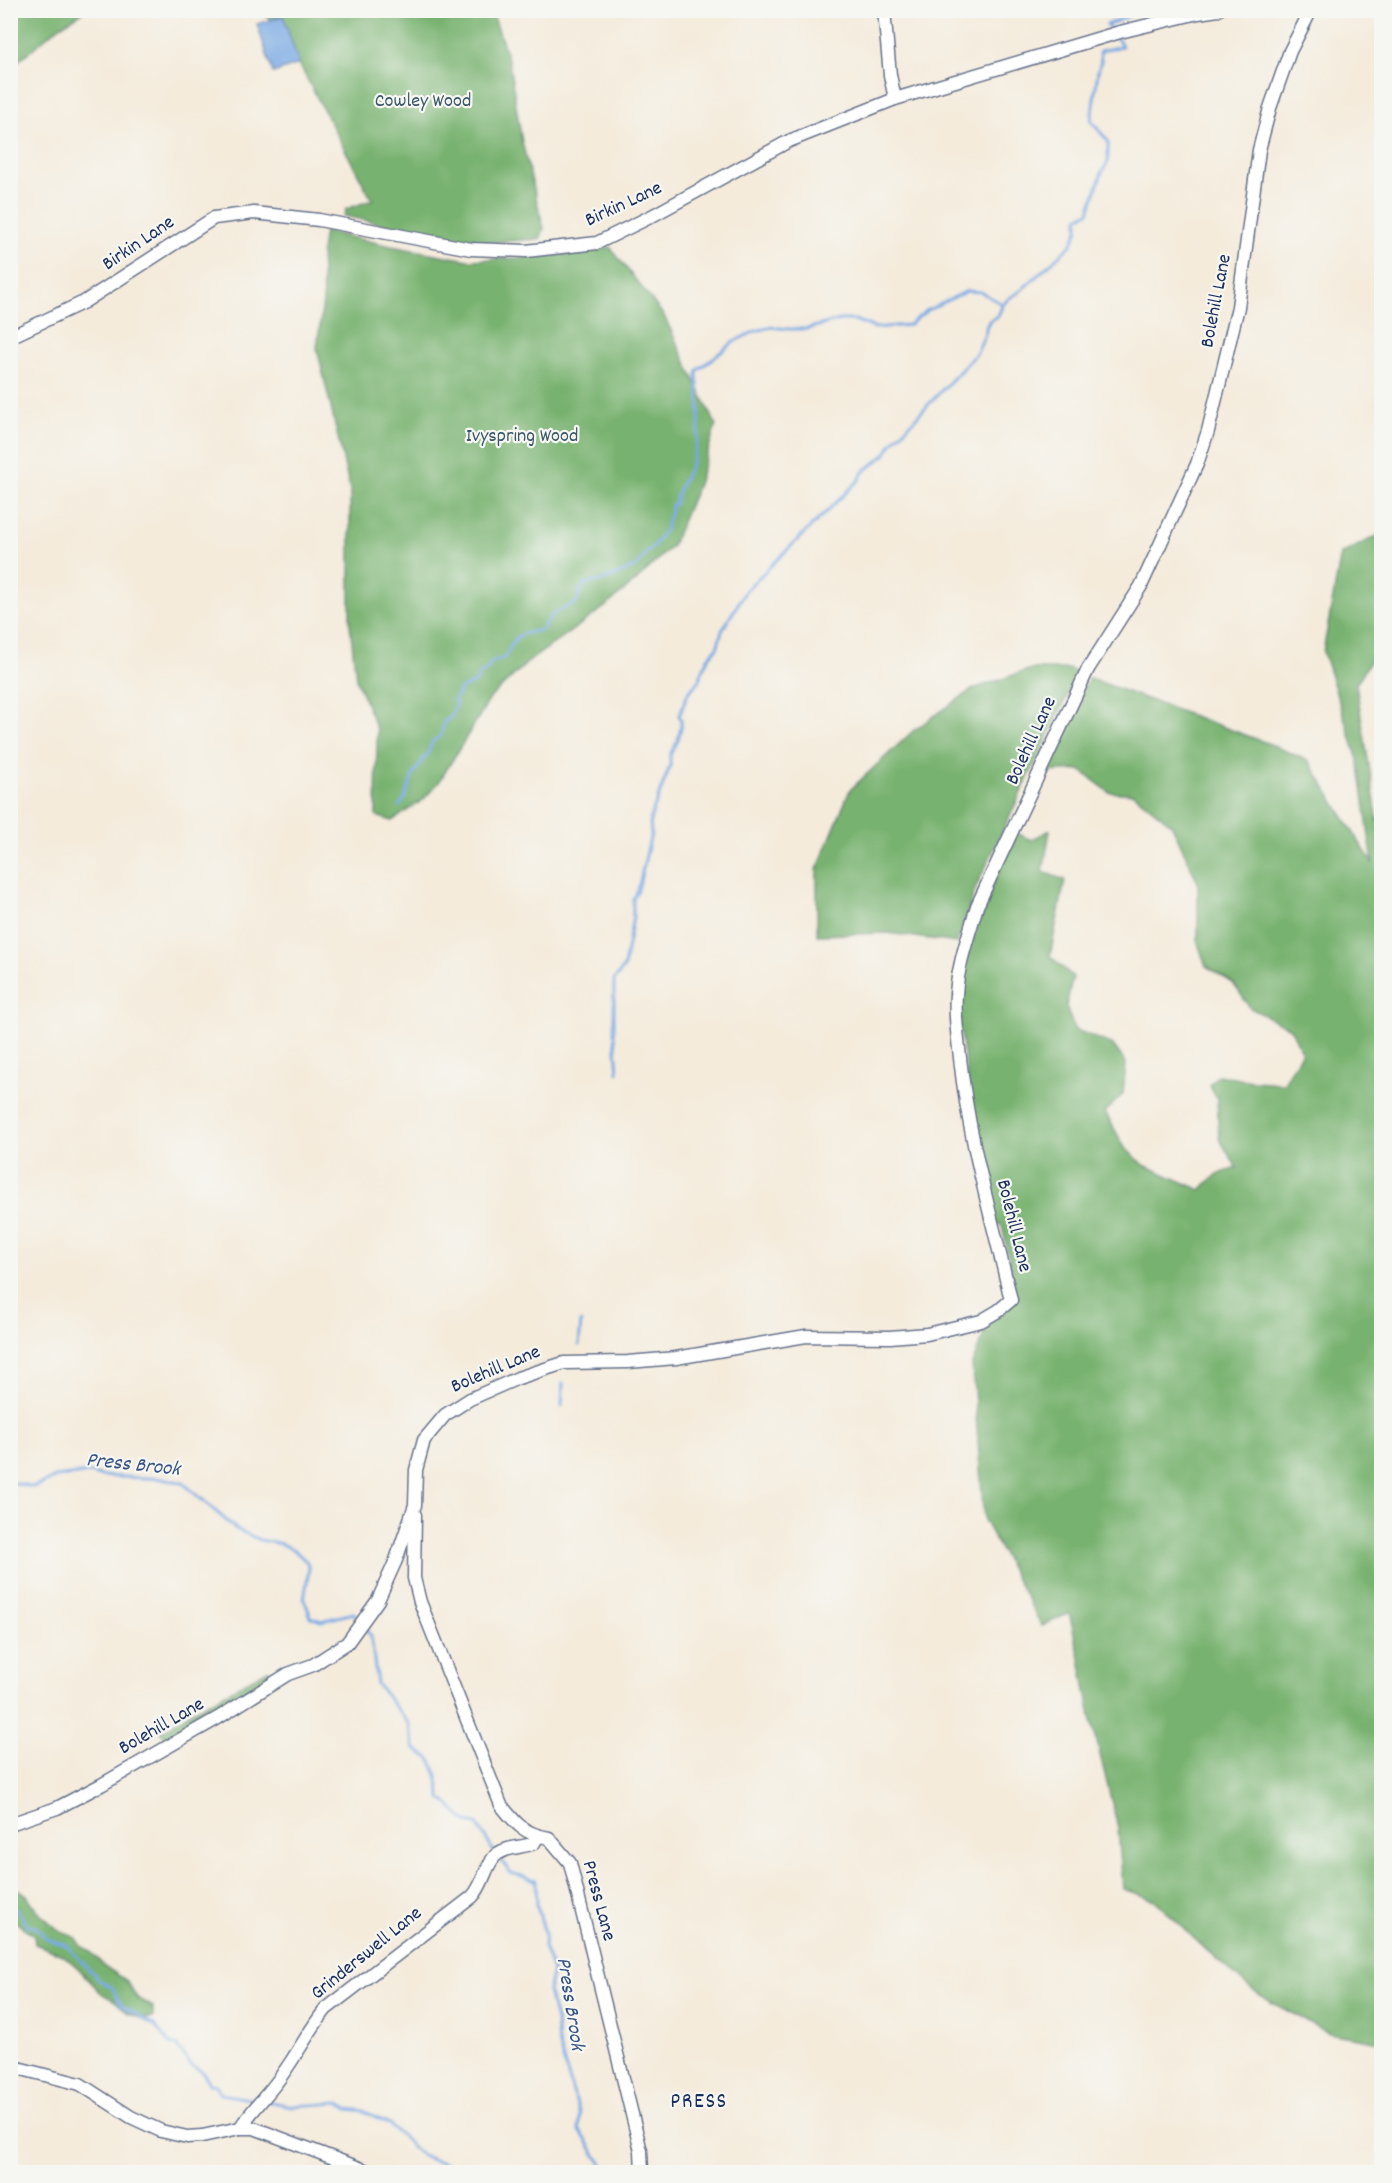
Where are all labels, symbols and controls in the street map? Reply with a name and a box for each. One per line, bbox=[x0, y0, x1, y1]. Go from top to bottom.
park label: Cowley Wood bbox=[375, 88, 471, 116]
street label: Birkin Lane bbox=[581, 175, 667, 235]
street label: Birkin Lane bbox=[97, 209, 181, 278]
street label: Bolehill Lane bbox=[1194, 252, 1240, 350]
park label: Ivyspring Wood bbox=[466, 423, 578, 451]
street label: Bolehill Lane bbox=[999, 692, 1065, 790]
street label: Bolehill Lane bbox=[988, 1177, 1038, 1275]
street label: Bolehill Lane bbox=[447, 1339, 545, 1401]
water label: Press Brook bbox=[85, 1446, 184, 1486]
street label: Bolehill Lane bbox=[114, 1691, 210, 1763]
street label: Press Lane bbox=[574, 1858, 622, 1945]
street label: Grinderswell Lane bbox=[305, 1900, 429, 2008]
water label: Press Brook bbox=[547, 1955, 592, 2055]
district label: PRESS bbox=[670, 2087, 728, 2118]

